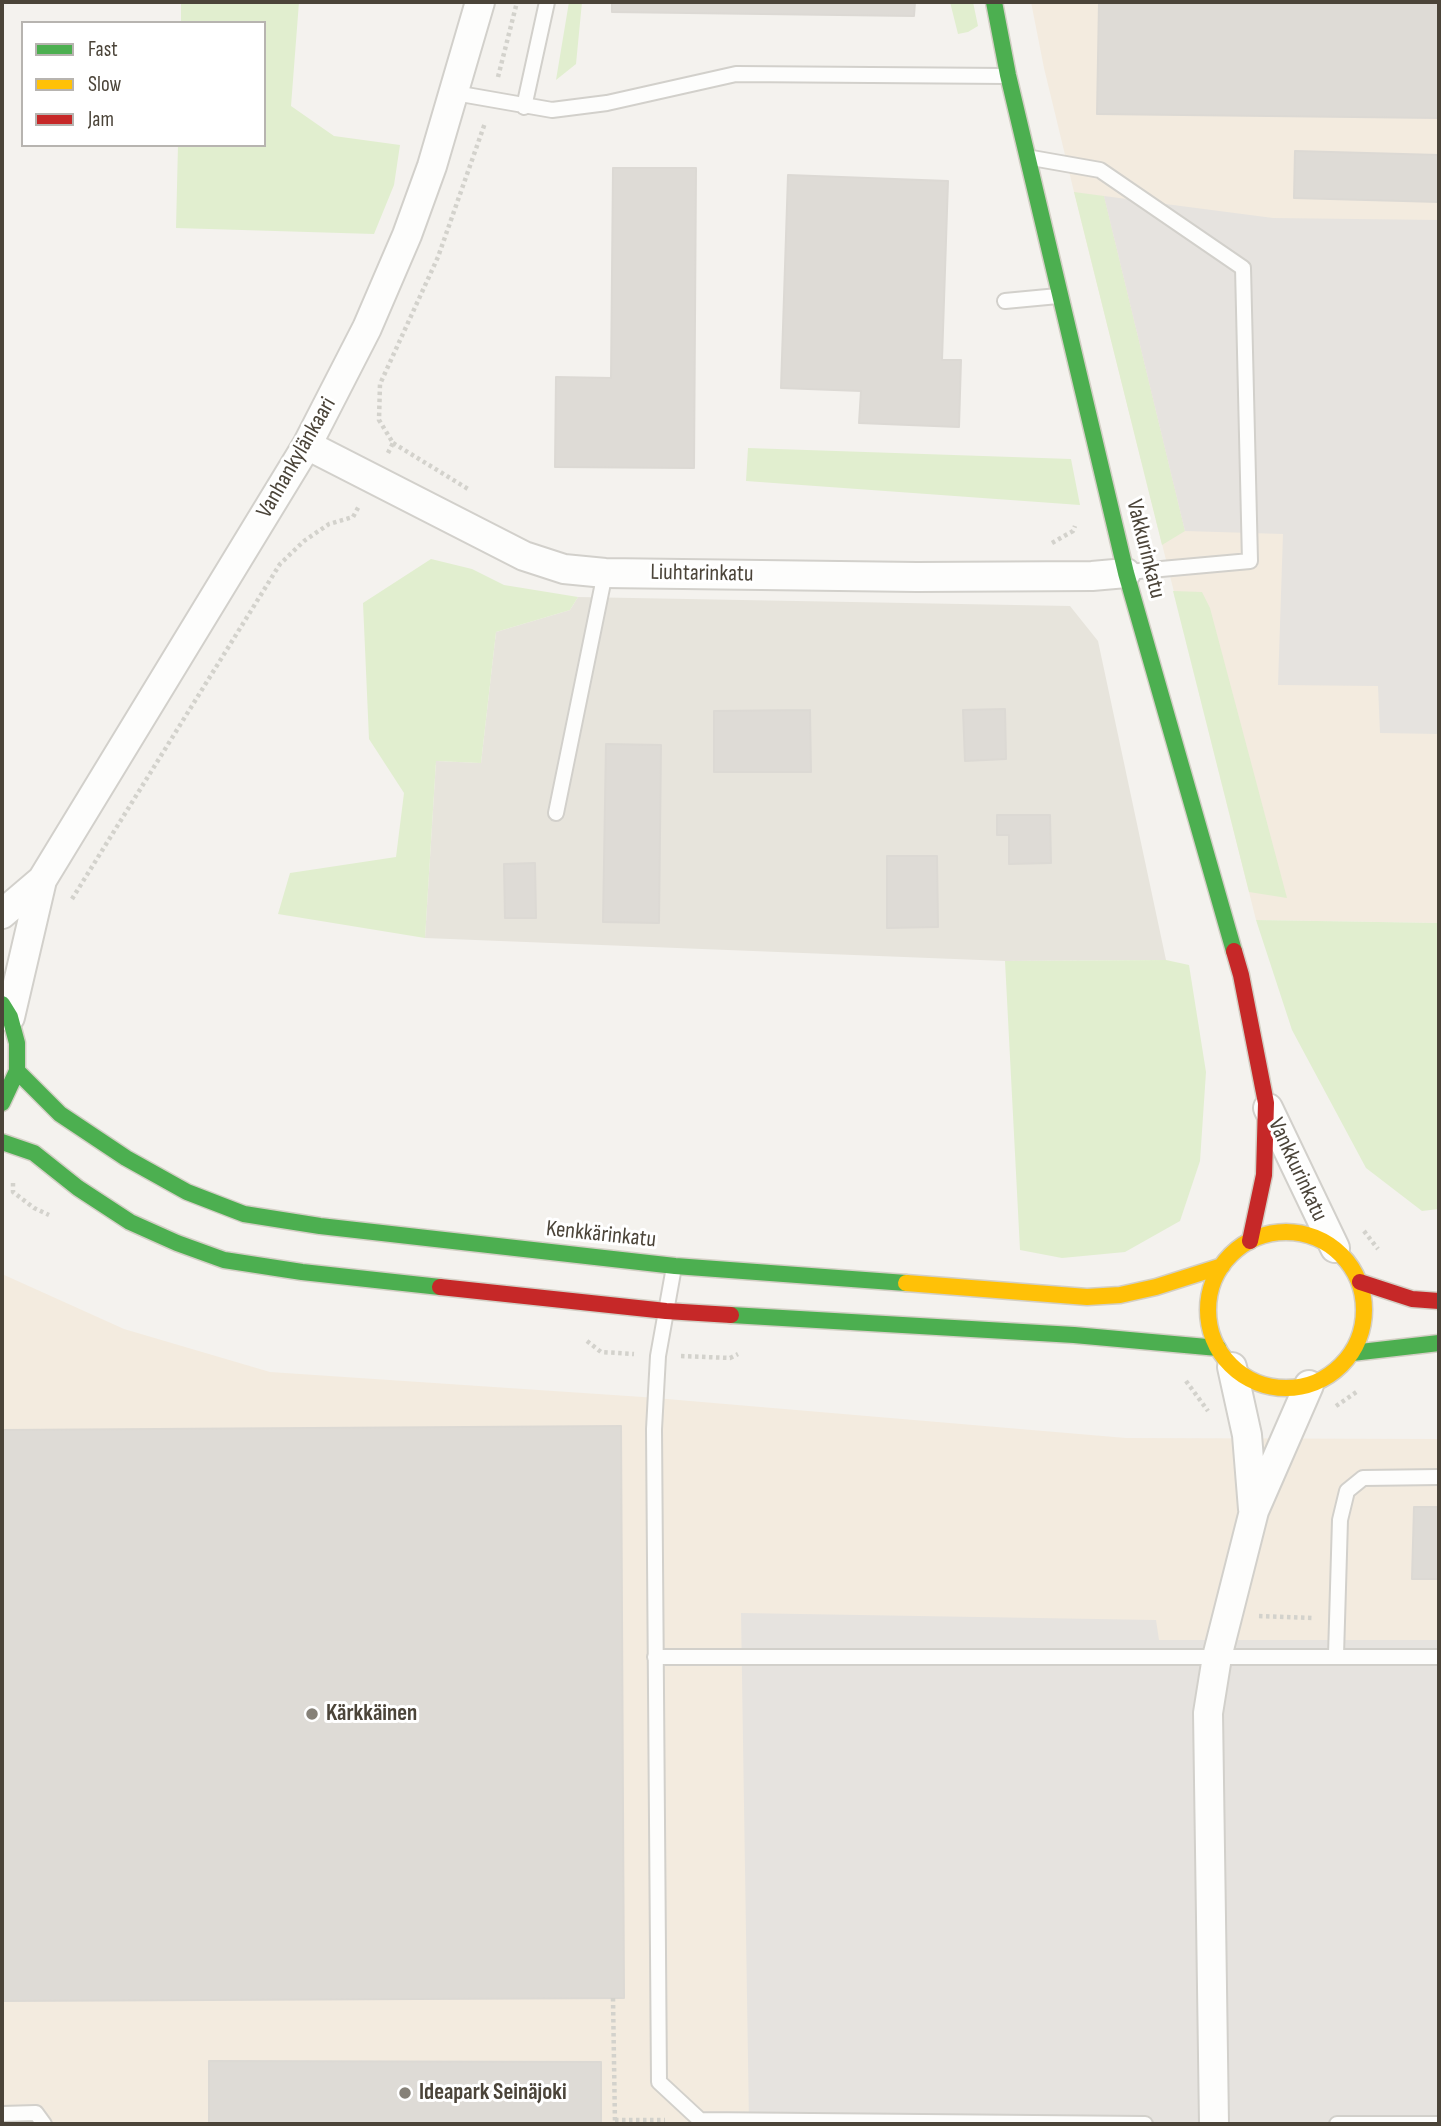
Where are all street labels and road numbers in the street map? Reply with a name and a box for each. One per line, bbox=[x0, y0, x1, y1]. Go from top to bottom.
street label: Vanhankylänkaari bbox=[251, 393, 343, 523]
street label: Vakkurinkatu bbox=[1119, 497, 1171, 601]
street label: Liuhtarinkatu bbox=[650, 559, 754, 589]
street label: Vankkurinkatu bbox=[1261, 1114, 1333, 1226]
street label: Kenkkärinkatu bbox=[545, 1215, 657, 1255]

